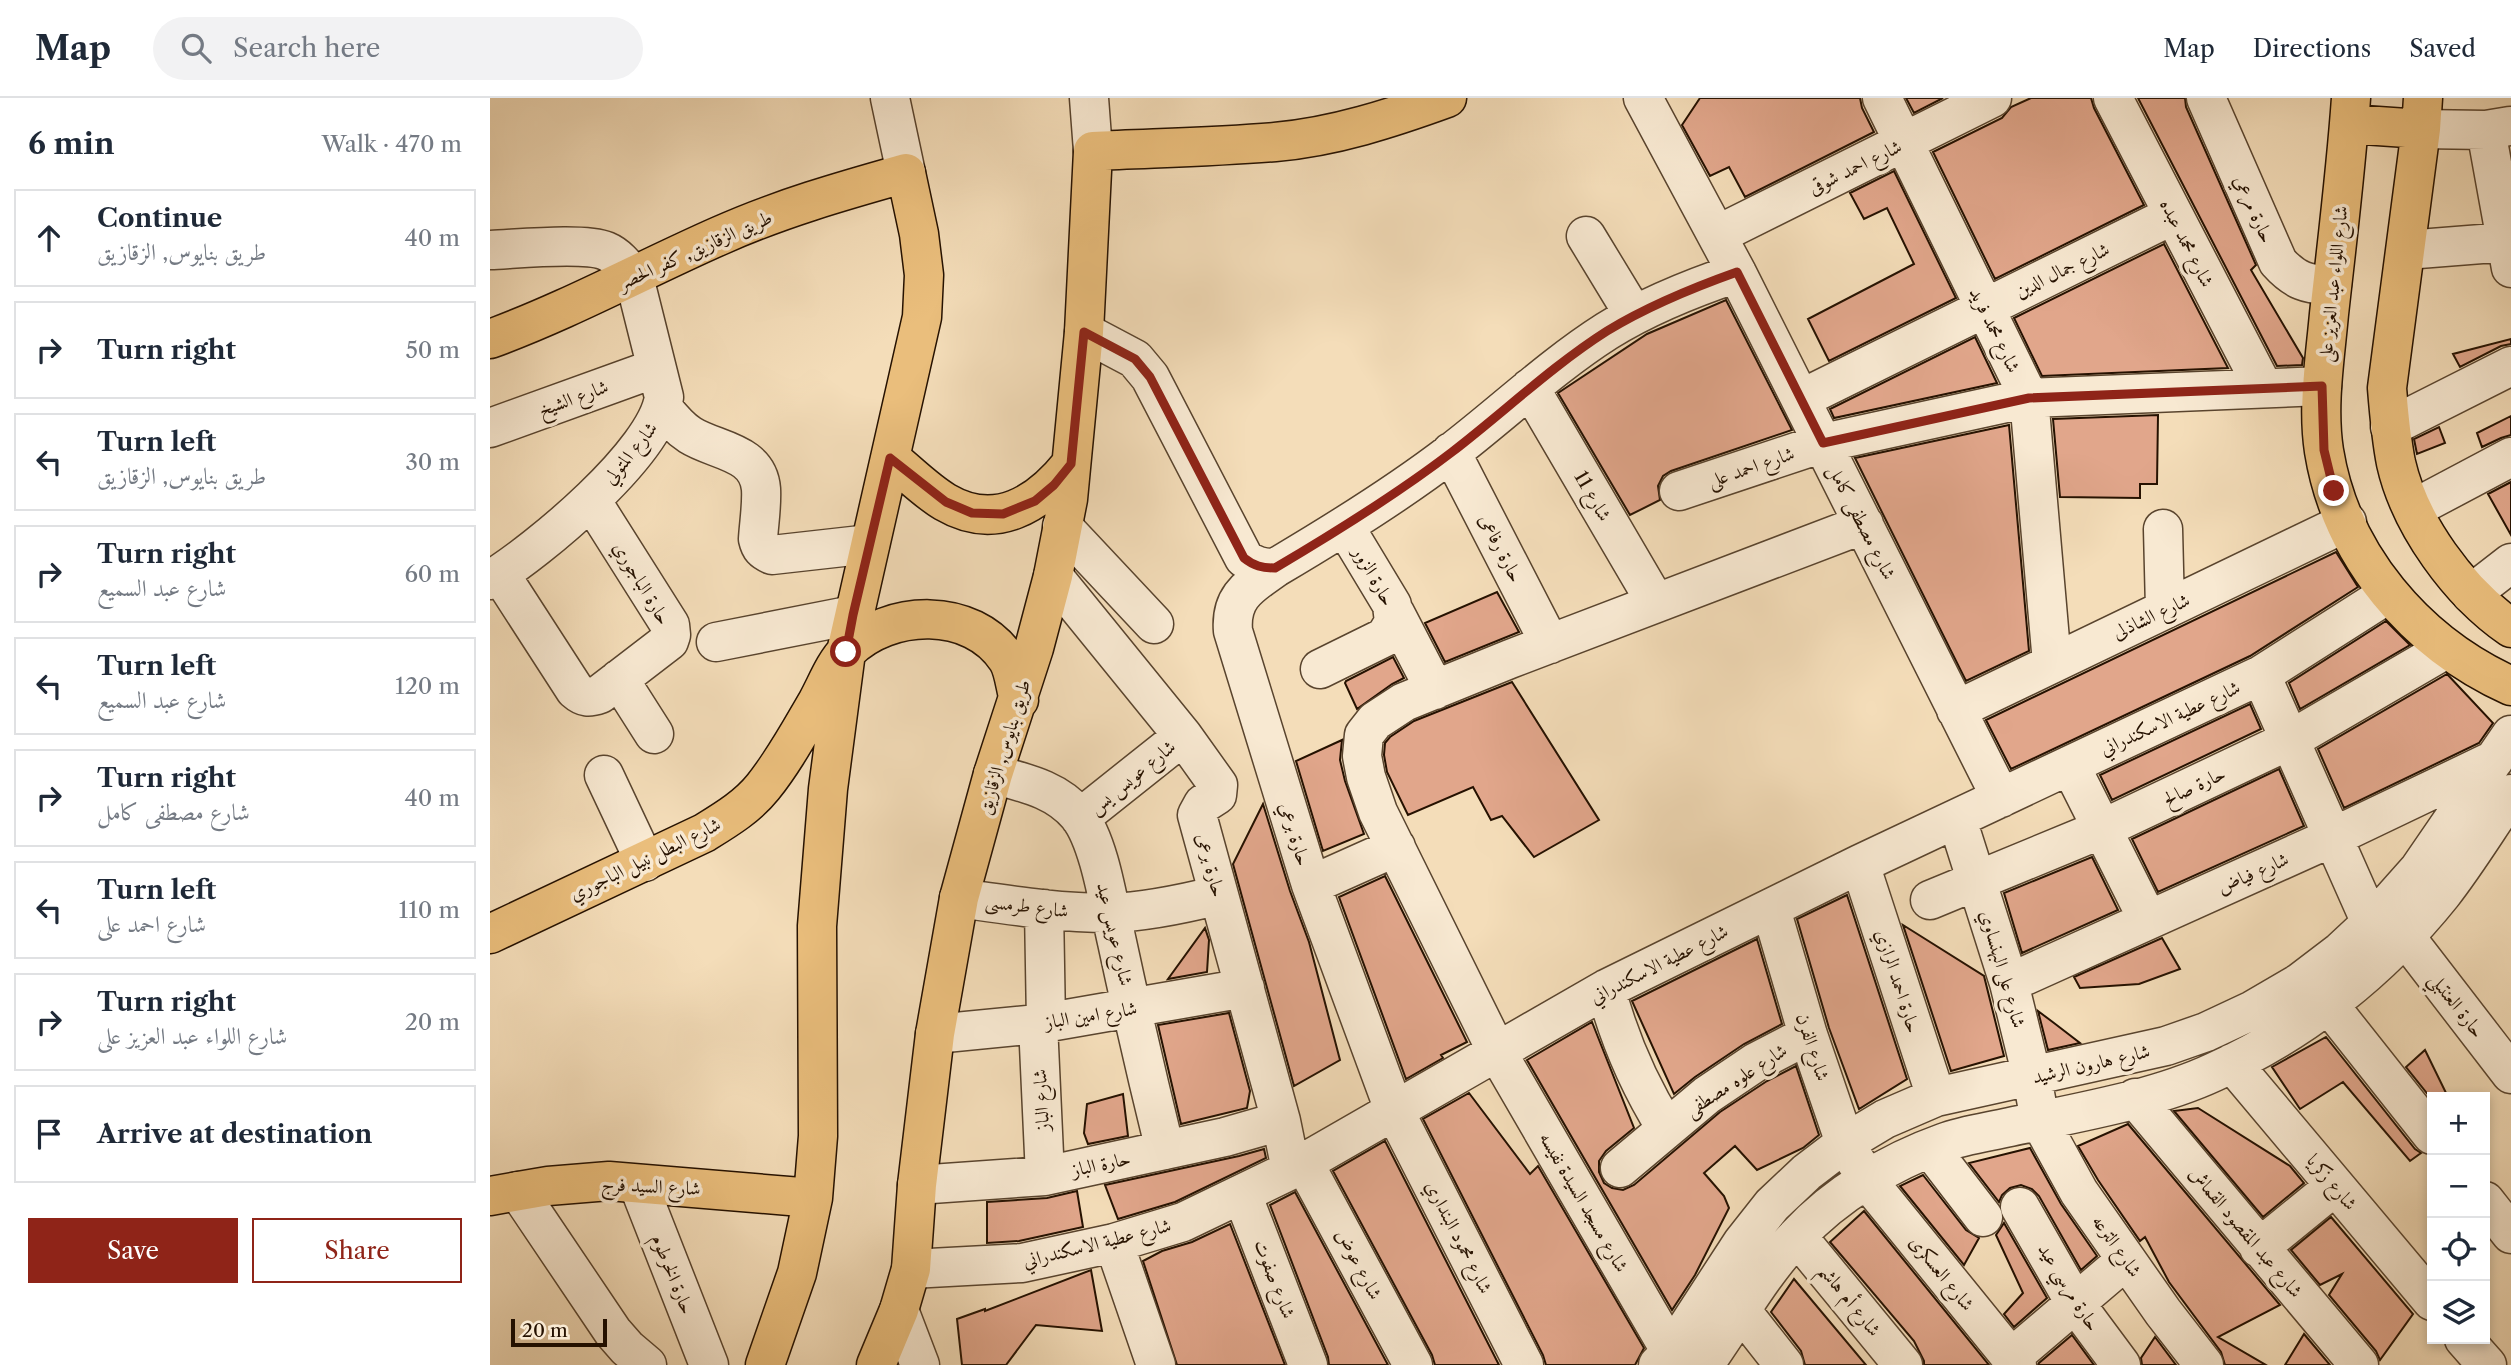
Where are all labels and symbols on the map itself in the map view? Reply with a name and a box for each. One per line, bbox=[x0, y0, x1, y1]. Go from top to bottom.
street label: شارع احمد شوقى bbox=[1805, 135, 1907, 203]
street label: حارة مرعي bbox=[2225, 172, 2279, 248]
street label: شارع محمد عبده bbox=[2151, 195, 2219, 293]
street label: شارع اللواء عبد العزيز على bbox=[2313, 205, 2357, 364]
street label: طريق الزقازيق, كفر الحصر bbox=[613, 206, 776, 296]
street label: شارع جمال الدين bbox=[2011, 237, 2115, 306]
street label: شارع محمد فريد bbox=[1961, 284, 2026, 378]
street label: شارع الشيخ bbox=[535, 375, 613, 427]
street label: شارع المتولي bbox=[598, 417, 665, 491]
street label: شارع احمد على bbox=[1705, 441, 1799, 496]
street label: شارع مصطفى كامل bbox=[1820, 461, 1901, 585]
street label: شارع 11 bbox=[1566, 467, 1616, 527]
route end bbox=[2318, 475, 2349, 506]
street label: حارة رفاعى bbox=[1474, 510, 1528, 586]
street label: حارة الباجوري bbox=[605, 537, 676, 631]
street label: حارة الزور bbox=[1347, 541, 1400, 610]
street label: شارع الشاذلى bbox=[2109, 588, 2195, 648]
route start bbox=[830, 636, 861, 667]
street label: شارع عطية الاسكندراني bbox=[2096, 675, 2245, 764]
street label: طريق بنايوس, الزقازيق bbox=[973, 677, 1036, 818]
street label: شارع عويس يس bbox=[1084, 735, 1183, 822]
street label: حارة صالح bbox=[2159, 762, 2231, 815]
street label: حارة برعي bbox=[1271, 800, 1315, 870]
street label: شارع البطل نبيل الباجوري bbox=[566, 812, 726, 909]
street label: حارة برعى bbox=[1191, 831, 1231, 899]
street label: شارع فياض bbox=[2214, 847, 2294, 903]
street label: شارع عويس عيد bbox=[1088, 880, 1138, 989]
street label: شارع طرمسى bbox=[984, 889, 1070, 926]
street label: شارع على البهنساوي bbox=[1971, 908, 2031, 1032]
street label: شارع عطية الاسكندراني bbox=[1586, 919, 1734, 1012]
street label: حارة احمد الرازي bbox=[1867, 926, 1926, 1037]
street label: حارة العنتبلي bbox=[2419, 968, 2490, 1047]
street label: شارع امين الباز bbox=[1041, 996, 1139, 1038]
street label: شارع الفرن bbox=[1787, 1010, 1835, 1085]
street label: شارع علوه مصطفى bbox=[1681, 1038, 1794, 1125]
street label: شارع هارون الرشيد bbox=[2030, 1039, 2153, 1093]
street label: شارع الباز bbox=[1028, 1068, 1058, 1134]
street label: شارع مسجد السيدة نفيسه bbox=[1531, 1128, 1633, 1278]
street label: حارة الباز bbox=[1068, 1147, 1133, 1182]
street label: شارع زكريا bbox=[2299, 1149, 2362, 1217]
street label: شارع عبد المقصود القماش bbox=[2181, 1162, 2308, 1305]
street label: شارع السيد فرج bbox=[600, 1172, 701, 1206]
street label: شارع محمود البنداري bbox=[1417, 1177, 1497, 1299]
street label: شارع الترعه bbox=[2084, 1211, 2147, 1284]
street label: شارع عطية الاسكندراني bbox=[1020, 1213, 1174, 1276]
street label: شارع عوض bbox=[1327, 1225, 1387, 1305]
street label: حارة الخرطوم bbox=[642, 1231, 699, 1319]
street label: شارع العسكرى bbox=[1902, 1231, 1979, 1318]
street label: شارع صفوت bbox=[1246, 1236, 1301, 1323]
street label: حارة مرسي عيد bbox=[2028, 1239, 2105, 1338]
street label: شارع أم هاشم bbox=[1808, 1259, 1887, 1346]
scale bar bbox=[511, 1316, 607, 1348]

